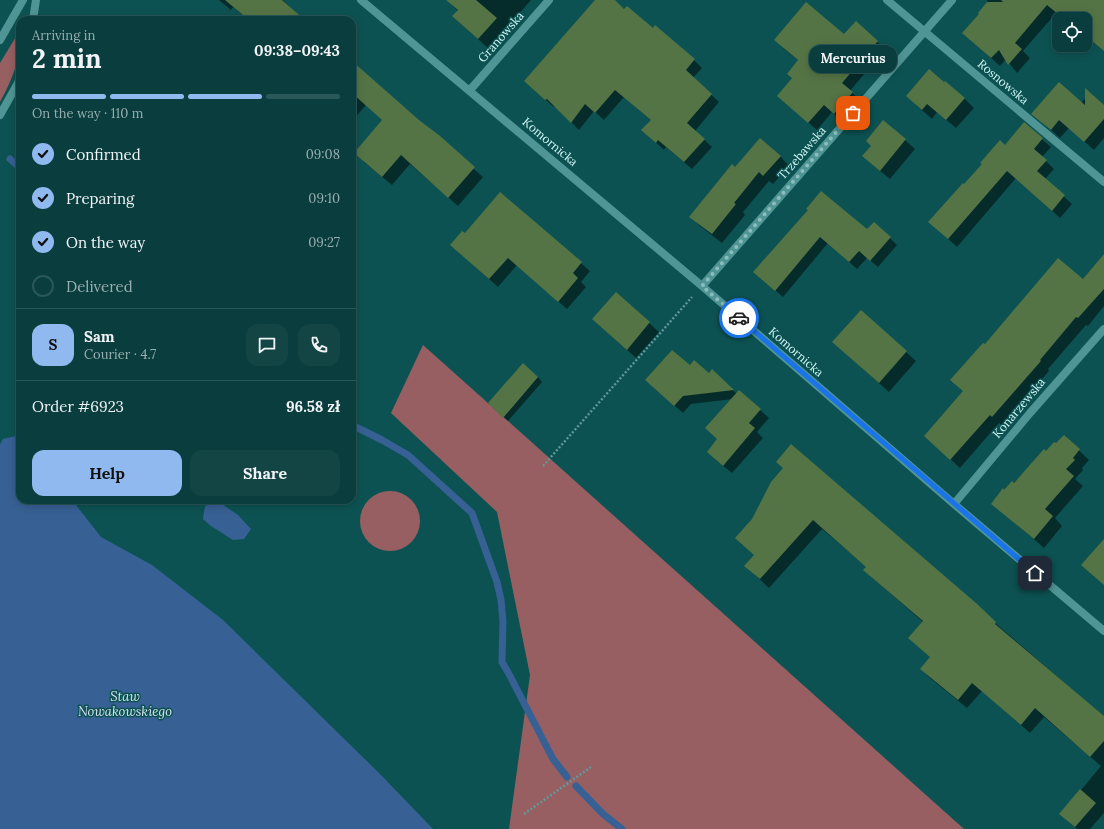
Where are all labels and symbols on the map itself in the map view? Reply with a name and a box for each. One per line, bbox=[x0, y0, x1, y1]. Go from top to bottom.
street label: Granowska bbox=[474, 8, 527, 65]
callout: Mercurius bbox=[809, 45, 897, 73]
street label: Rosnowska bbox=[975, 56, 1032, 107]
pin bbox=[836, 96, 870, 130]
street label: Komornicka bbox=[520, 114, 581, 169]
street label: Trzebawska bbox=[774, 123, 829, 183]
courier bbox=[719, 298, 759, 338]
street label: Komornicka bbox=[766, 324, 827, 379]
street label: Konarzewska bbox=[989, 375, 1048, 441]
pin bbox=[1018, 556, 1052, 590]
water label: Staw Nowakowskiego bbox=[78, 688, 172, 720]

